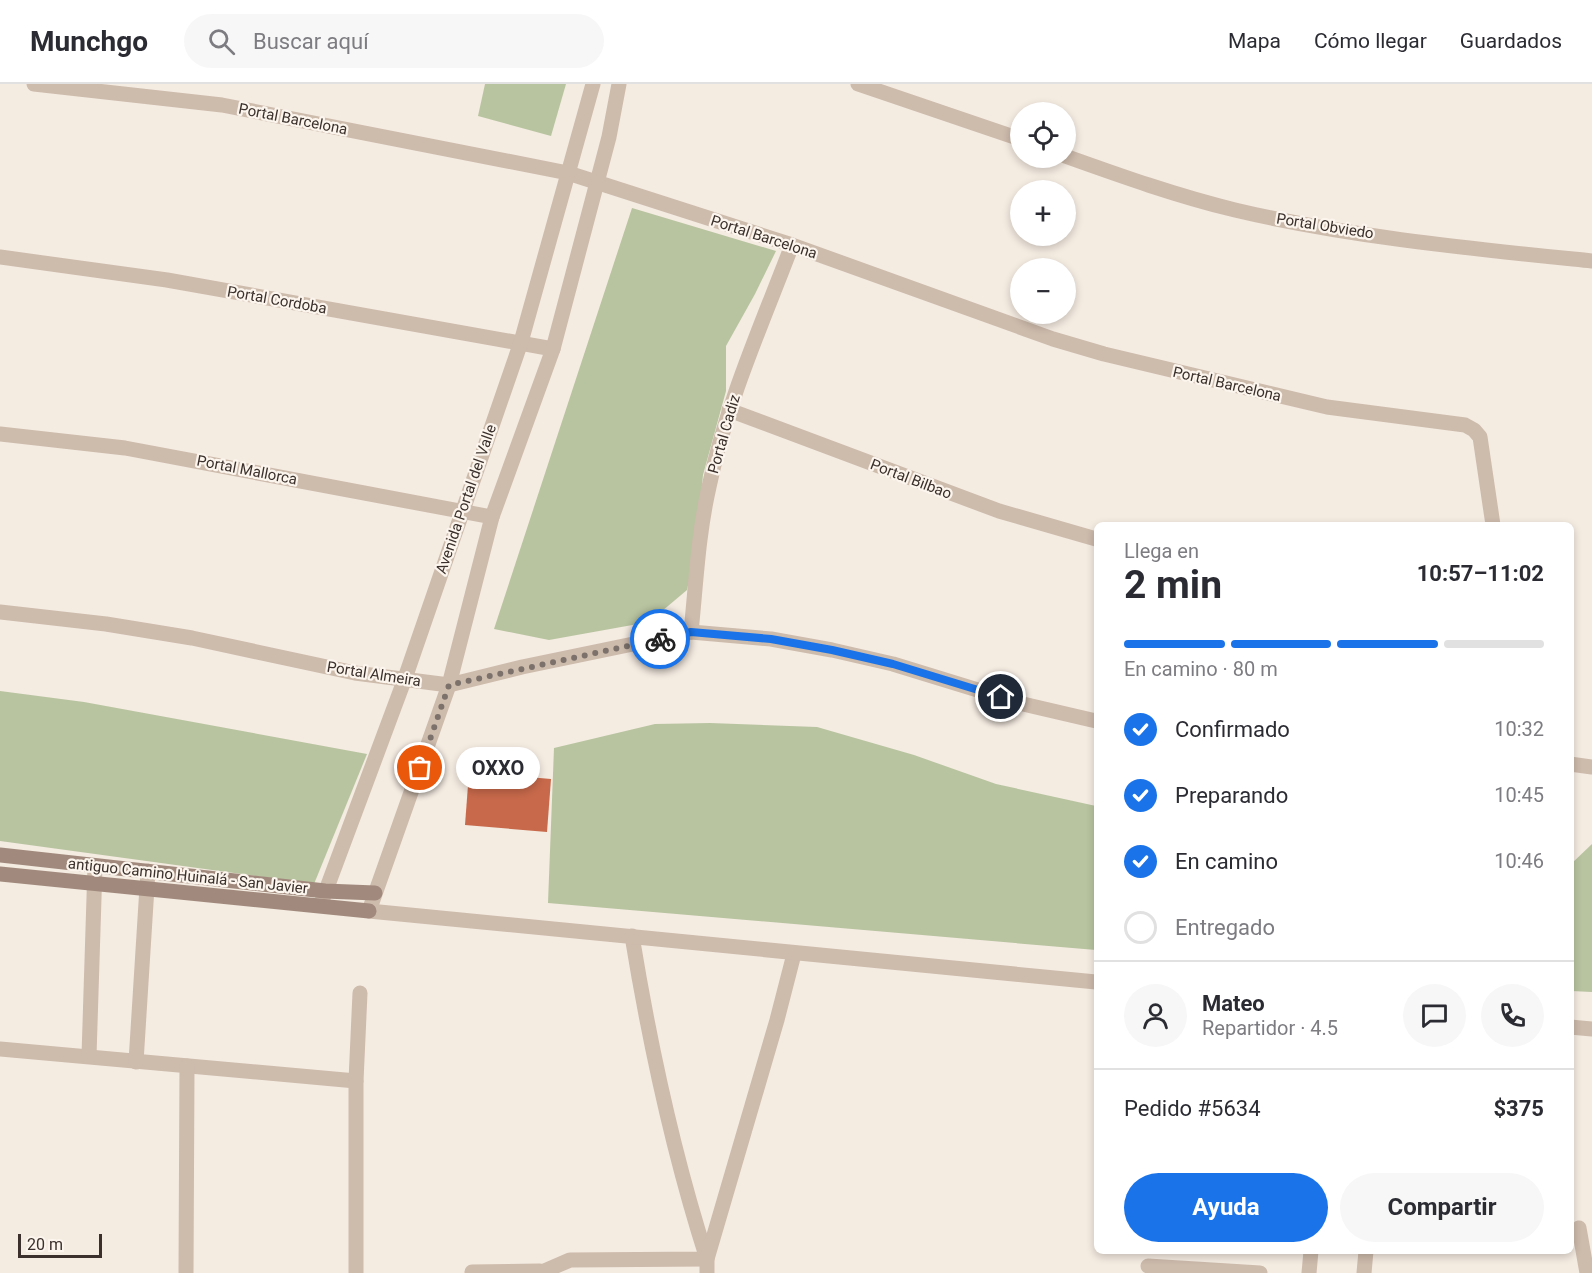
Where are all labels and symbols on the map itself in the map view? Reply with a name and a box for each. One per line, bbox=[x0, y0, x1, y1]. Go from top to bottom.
street label: Portal Barcelona bbox=[237, 100, 349, 138]
street label: Portal Obviedo bbox=[1275, 209, 1375, 243]
street label: Portal Barcelona bbox=[709, 211, 819, 263]
street label: Portal Cordoba bbox=[226, 282, 328, 318]
street label: Portal Barcelona bbox=[1171, 363, 1283, 405]
street label: Portal Cadiz bbox=[704, 392, 744, 476]
street label: Avenida Portal del Valle bbox=[432, 422, 500, 576]
street label: Portal Mallorca bbox=[195, 451, 299, 489]
street label: Portal Bilbao bbox=[868, 455, 954, 503]
courier bbox=[630, 609, 690, 669]
street label: Portal Almeira bbox=[326, 658, 422, 690]
pin bbox=[975, 671, 1026, 722]
pin bbox=[394, 742, 445, 793]
callout: OXXO bbox=[456, 747, 540, 789]
street label: antiguo Camino Huinalá - San Javier bbox=[67, 854, 309, 898]
scale bar bbox=[18, 1231, 102, 1258]

